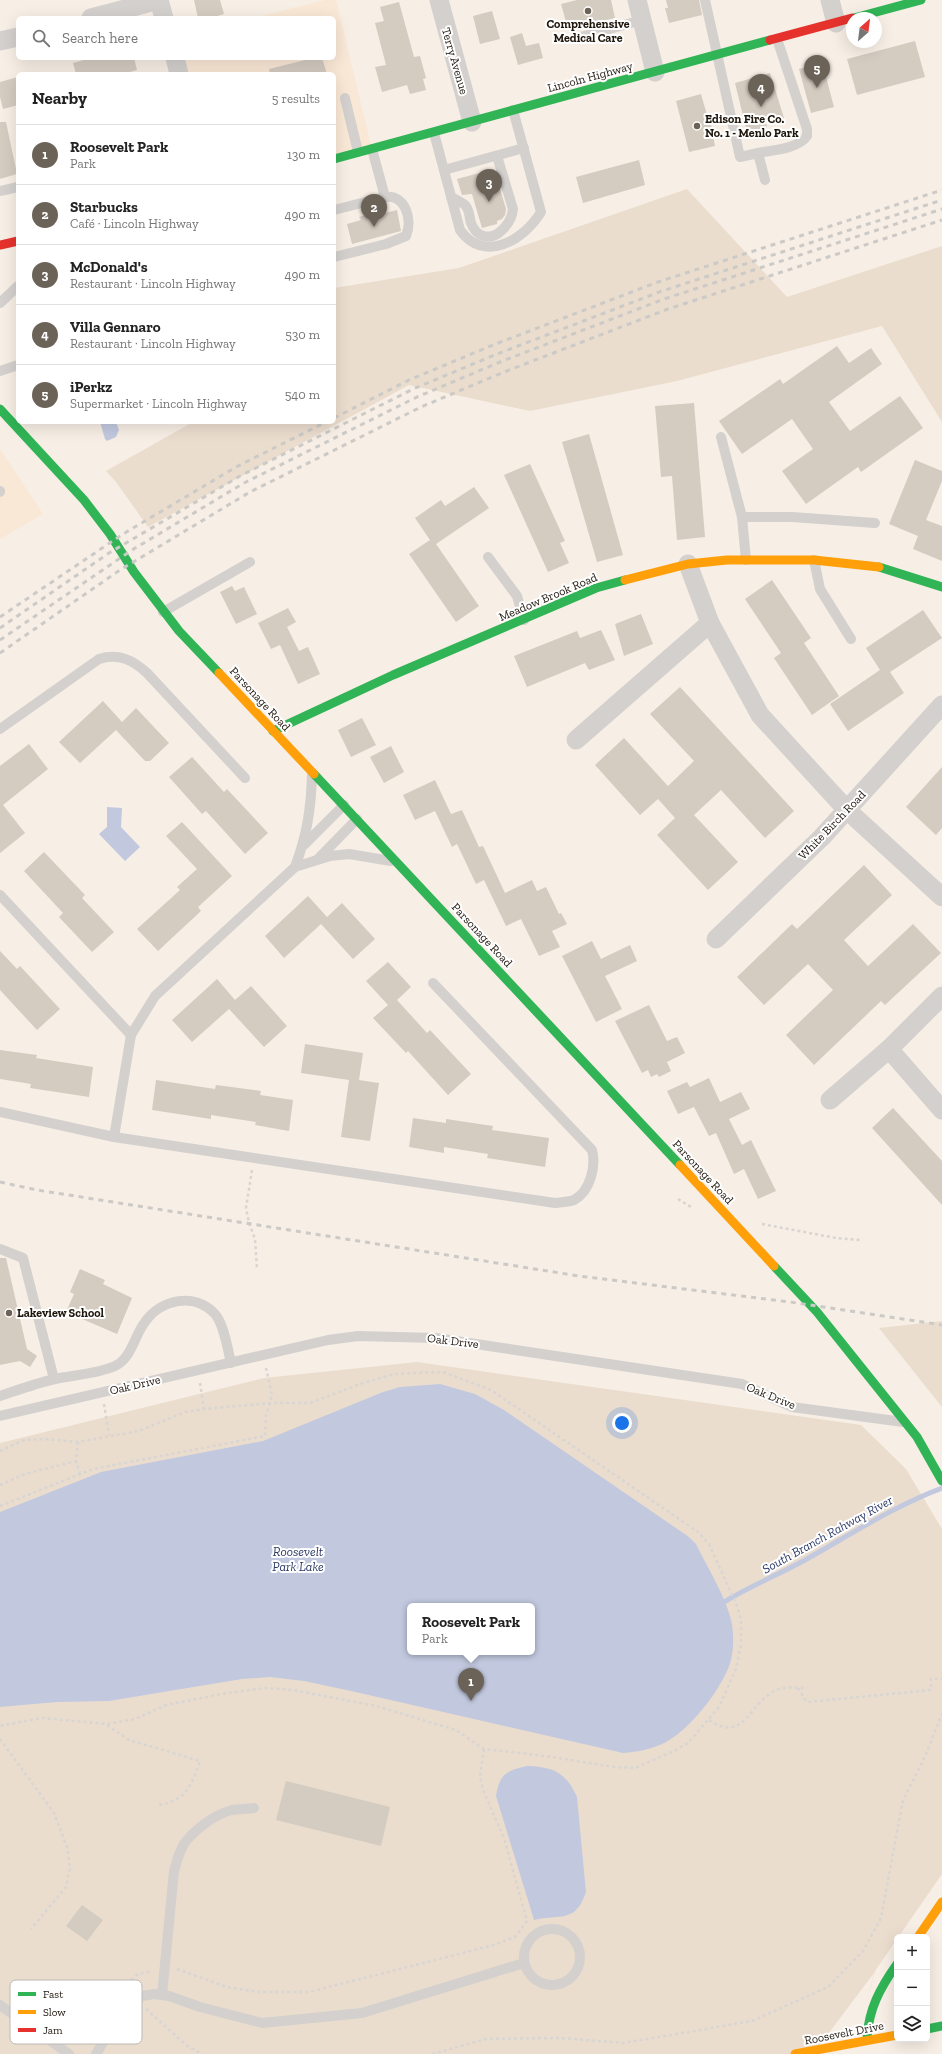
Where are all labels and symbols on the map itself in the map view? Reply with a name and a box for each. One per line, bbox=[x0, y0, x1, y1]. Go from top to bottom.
marker: Comprehensive Medical Care bbox=[583, 6, 593, 16]
north arrow bbox=[846, 12, 882, 48]
place label: Comprehensive Medical Care bbox=[546, 17, 630, 45]
street label: Terry Avenue bbox=[439, 26, 471, 96]
pin: 5 bbox=[804, 55, 830, 88]
street label: Lincoln Highway bbox=[546, 59, 635, 95]
pin: 4 bbox=[748, 74, 774, 107]
place label: Edison Fire Co. No. 1 - Menlo Park bbox=[705, 112, 799, 140]
marker: Edison Fire Co. No. 1 - Menlo Park bbox=[692, 121, 702, 131]
pin: 3 bbox=[476, 169, 502, 202]
pin: 2 bbox=[361, 194, 387, 227]
street label: Meadow Brook Road bbox=[497, 570, 600, 624]
street label: Parsonage Road bbox=[227, 664, 294, 734]
street label: White Birch Road bbox=[796, 787, 869, 862]
street label: Parsonage Road bbox=[449, 900, 516, 970]
street label: Parsonage Road bbox=[670, 1137, 737, 1207]
place label: Lakeview School bbox=[17, 1306, 104, 1320]
marker: Lakeview School bbox=[4, 1308, 14, 1318]
street label: Oak Drive bbox=[426, 1331, 480, 1351]
street label: Oak Drive bbox=[108, 1372, 162, 1398]
street label: Oak Drive bbox=[744, 1380, 798, 1412]
your location bbox=[612, 1413, 632, 1433]
water label: South Branch Rahway River bbox=[760, 1492, 895, 1577]
water label: Roosevelt Park Lake bbox=[272, 1544, 324, 1574]
pin: 1 bbox=[458, 1668, 484, 1701]
legend bbox=[10, 1980, 142, 2044]
text: Fast bbox=[43, 1988, 64, 2001]
text: Slow bbox=[43, 2006, 66, 2019]
street label: Roosevelt Drive bbox=[803, 2018, 885, 2048]
text: Jam bbox=[43, 2024, 63, 2037]

